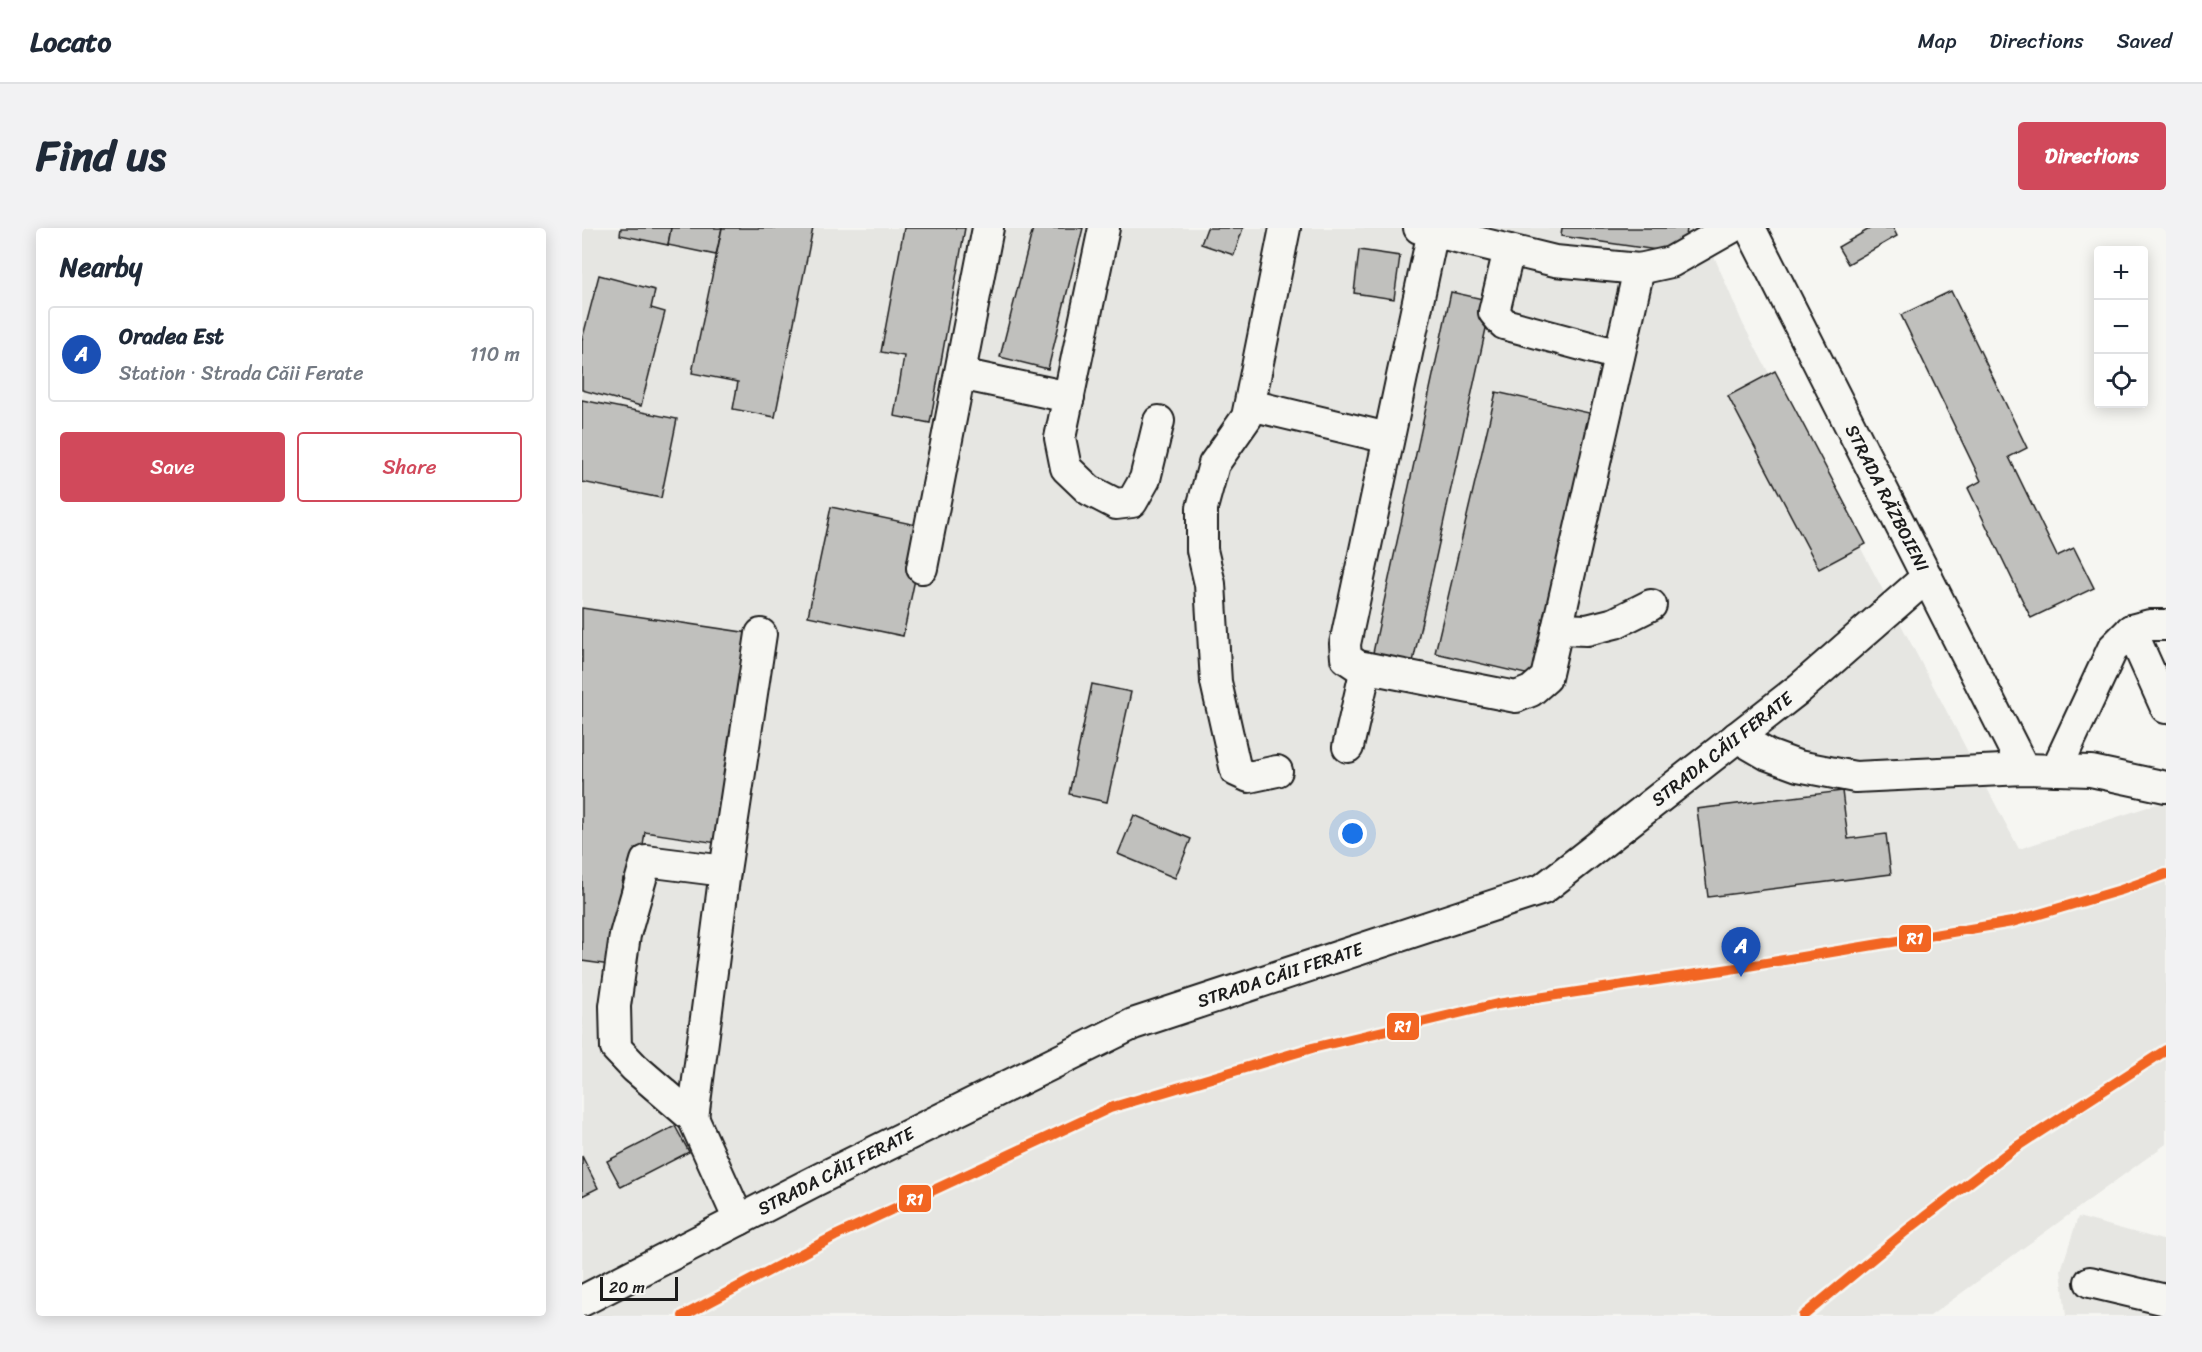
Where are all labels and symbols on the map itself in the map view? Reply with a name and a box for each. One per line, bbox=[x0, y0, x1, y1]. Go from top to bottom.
street label: STRADA RĂZBOIENI bbox=[1836, 419, 1938, 578]
street label: STRADA CĂII FERATE bbox=[1644, 683, 1801, 815]
your location bbox=[1338, 819, 1367, 848]
line badge: R1 bbox=[1898, 924, 1932, 953]
text: R1 bbox=[1906, 924, 1923, 953]
pin: A bbox=[1722, 928, 1760, 977]
street label: STRADA CĂII FERATE bbox=[1193, 933, 1368, 1017]
line badge: R1 bbox=[1386, 1012, 1420, 1041]
text: R1 bbox=[1394, 1012, 1411, 1041]
street label: STRADA CĂII FERATE bbox=[752, 1117, 921, 1225]
line badge: R1 bbox=[898, 1184, 932, 1213]
text: R1 bbox=[906, 1185, 923, 1214]
scale bar bbox=[600, 1274, 678, 1302]

